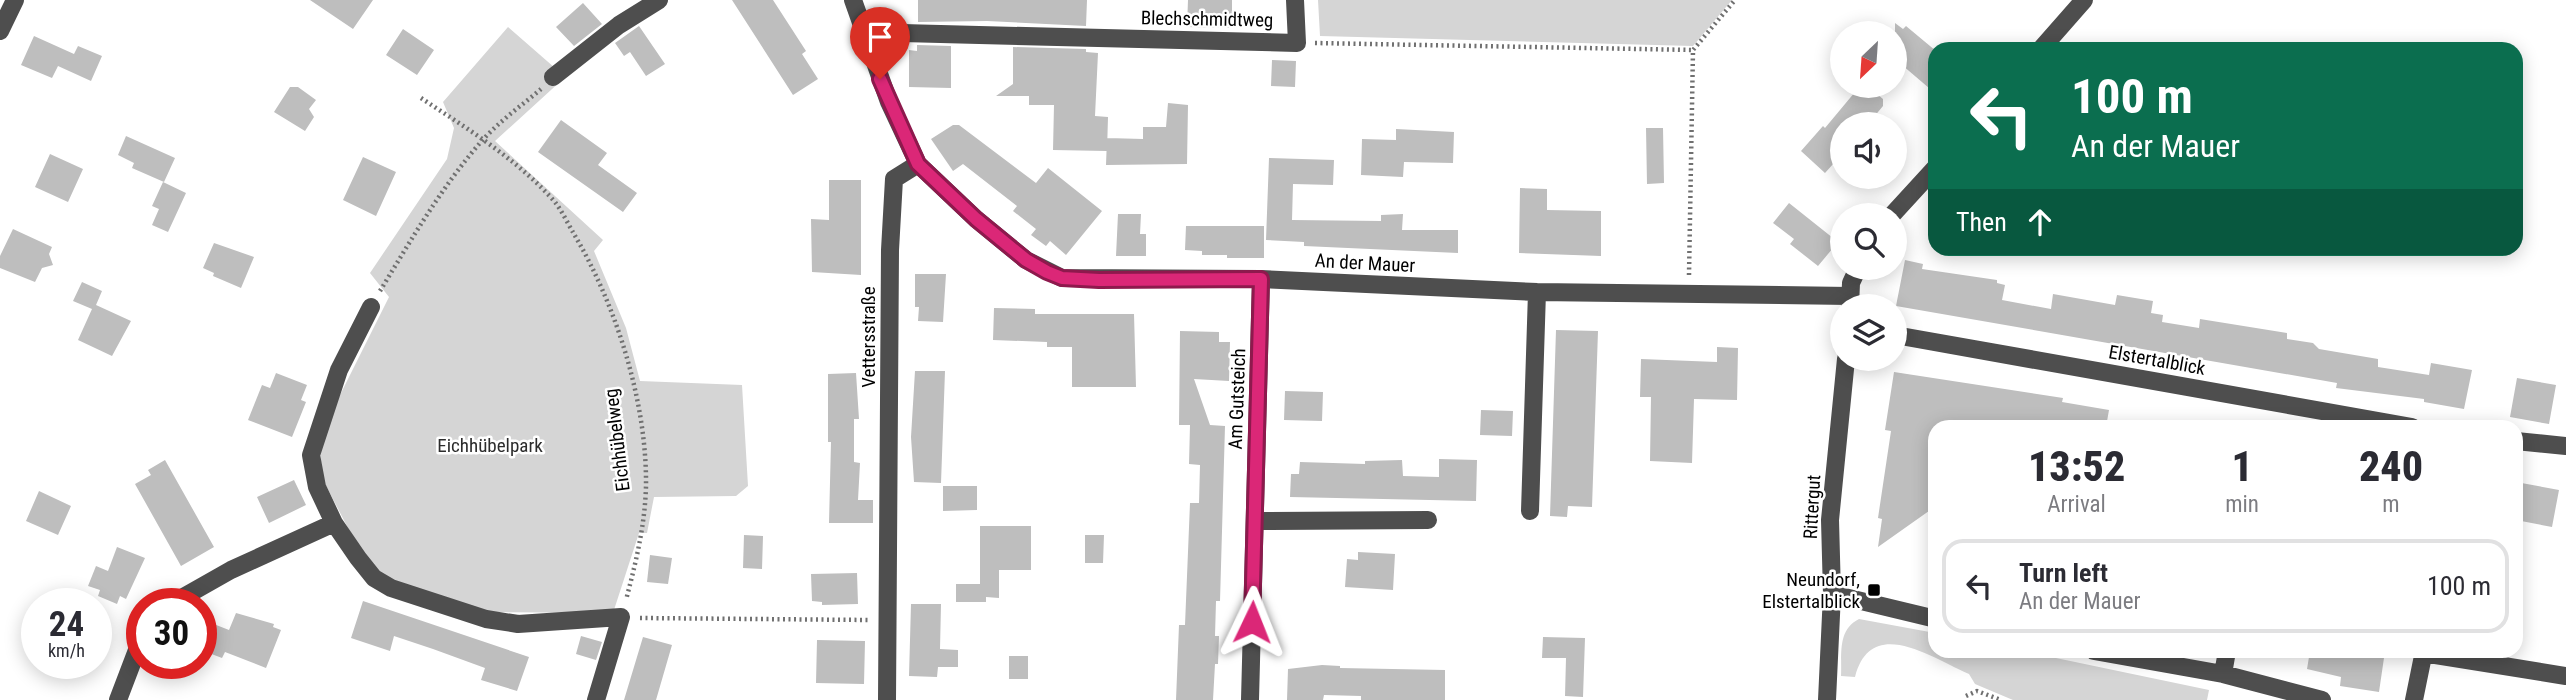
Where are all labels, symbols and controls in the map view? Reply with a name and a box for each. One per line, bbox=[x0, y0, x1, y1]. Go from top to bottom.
street label: Blechschmidtweg bbox=[1141, 6, 1273, 32]
pin bbox=[850, 7, 910, 79]
icon: arrive bbox=[861, 18, 899, 56]
north arrow bbox=[1830, 21, 1908, 98]
map controls bbox=[1830, 21, 1907, 371]
text: 100 m bbox=[2071, 68, 2193, 125]
icon: left bbox=[1956, 70, 2047, 161]
button: sound bbox=[1830, 112, 1907, 189]
text: An der Mauer bbox=[2071, 127, 2240, 165]
button: search bbox=[1830, 203, 1907, 280]
icon: ahead bbox=[2021, 203, 2059, 241]
text: Then bbox=[1956, 207, 2007, 237]
street label: An der Mauer bbox=[1314, 249, 1416, 277]
street label: Vettersstraße bbox=[857, 286, 880, 388]
button: layers bbox=[1830, 294, 1907, 371]
street label: Elstertalblick bbox=[2107, 340, 2208, 380]
street label: Am Gutsteich bbox=[1224, 348, 1250, 450]
street label: Eichhübelweg bbox=[599, 387, 635, 493]
park label: Eichhübelpark bbox=[437, 434, 543, 457]
text: 13:52 bbox=[2028, 442, 2125, 491]
text: 1 bbox=[2231, 442, 2253, 491]
text: 240 bbox=[2359, 442, 2423, 491]
street label: Rittergut bbox=[1799, 474, 1825, 540]
text: Arrival bbox=[2047, 491, 2106, 518]
text: min bbox=[2225, 491, 2259, 518]
text: m bbox=[2382, 491, 2400, 518]
text: Turn left bbox=[2019, 558, 2108, 588]
icon: left bbox=[1960, 567, 1998, 605]
place label: Neundorf, Elstertalblick bbox=[1762, 568, 1860, 613]
text: 100 m bbox=[2427, 571, 2491, 601]
marker: Neundorf, Elstertalblick bbox=[1866, 582, 1882, 598]
position arrow bbox=[1215, 585, 1289, 659]
speed limit sign: 30 bbox=[126, 588, 217, 679]
text: An der Mauer bbox=[2019, 588, 2140, 615]
text: 24 bbox=[49, 604, 84, 645]
text: km/h bbox=[48, 640, 85, 661]

